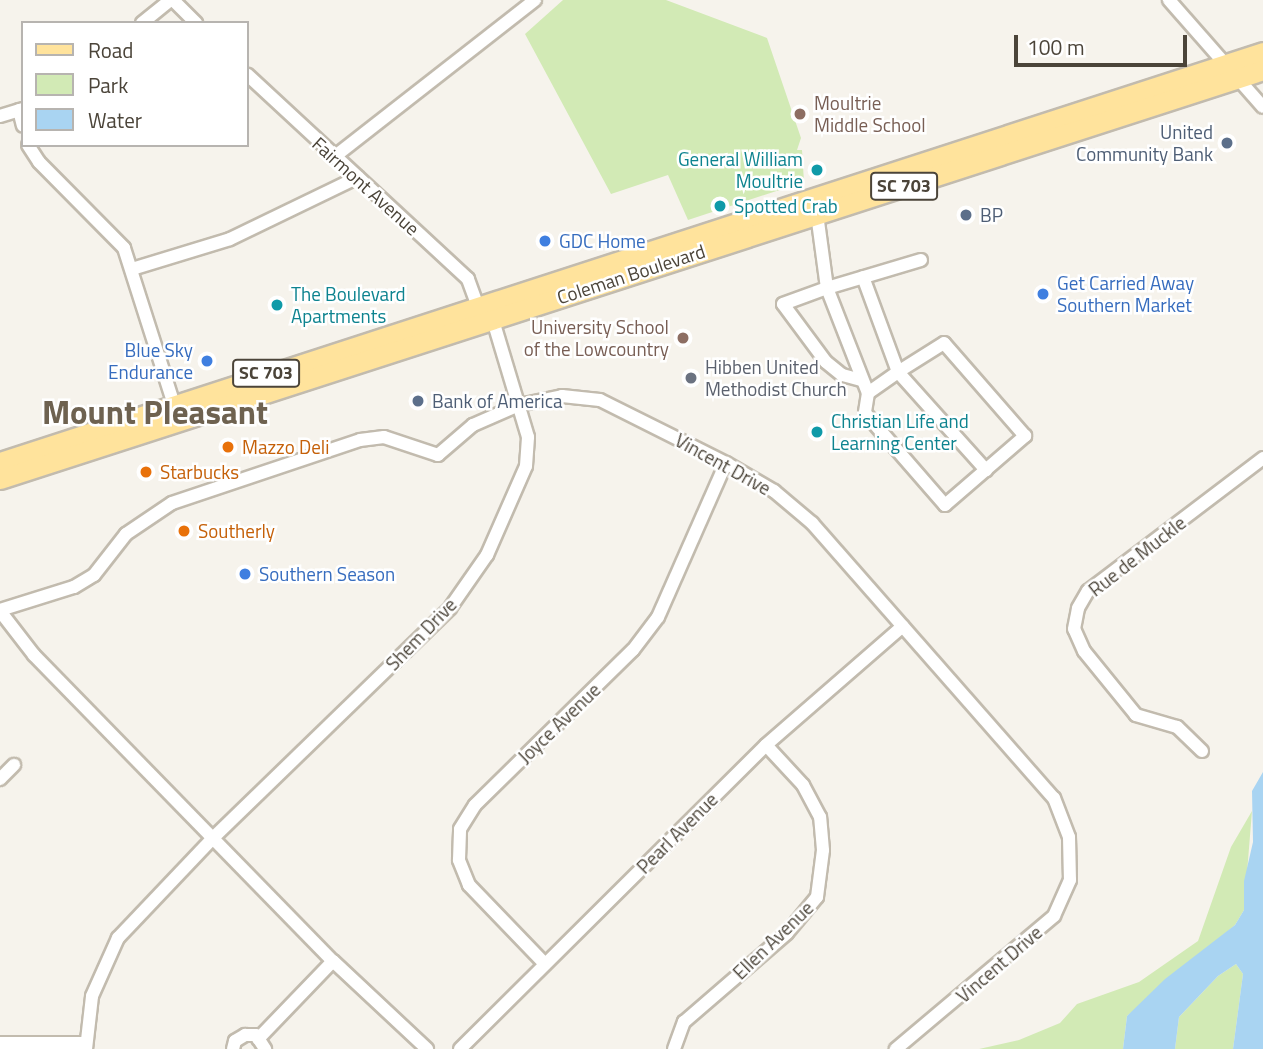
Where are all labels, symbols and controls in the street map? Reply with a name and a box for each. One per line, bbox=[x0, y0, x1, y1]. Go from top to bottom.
legend bbox=[21, 21, 248, 147]
scale bar bbox=[1018, 21, 1191, 65]
text: 100 m bbox=[1027, 31, 1084, 63]
text: Road bbox=[88, 34, 133, 66]
text: Park bbox=[88, 69, 128, 101]
place label: Moultrie Middle School bbox=[814, 92, 926, 136]
text: Water bbox=[88, 104, 142, 136]
marker: Moultrie Middle School bbox=[792, 106, 808, 122]
place label: United Community Bank bbox=[1076, 121, 1213, 165]
street label: Fairmont Avenue bbox=[308, 132, 424, 240]
marker: United Community Bank bbox=[1219, 135, 1235, 151]
place label: General William Moultrie bbox=[678, 148, 803, 192]
marker: General William Moultrie bbox=[809, 162, 825, 178]
road number: SC 703 bbox=[869, 172, 939, 201]
place label: Spotted Crab bbox=[734, 195, 838, 217]
marker: Spotted Crab bbox=[712, 198, 728, 214]
place label: BP bbox=[980, 204, 1003, 226]
marker: BP bbox=[958, 207, 974, 223]
place label: GDC Home bbox=[559, 230, 646, 252]
marker: GDC Home bbox=[537, 233, 553, 249]
street label: Coleman Boulevard bbox=[554, 239, 708, 309]
place label: Get Carried Away Southern Market bbox=[1057, 272, 1194, 316]
place label: The Boulevard Apartments bbox=[291, 283, 406, 327]
marker: Get Carried Away Southern Market bbox=[1035, 286, 1051, 302]
marker: The Boulevard Apartments bbox=[269, 297, 285, 313]
place label: University School of the Lowcountry bbox=[524, 316, 669, 360]
marker: University School of the Lowcountry bbox=[675, 330, 691, 346]
place label: Blue Sky Endurance bbox=[108, 339, 193, 383]
marker: Blue Sky Endurance bbox=[199, 353, 215, 369]
place label: Hibben United Methodist Church bbox=[705, 356, 847, 400]
road number: SC 703 bbox=[231, 358, 301, 388]
marker: Hibben United Methodist Church bbox=[683, 370, 699, 386]
place label: Bank of America bbox=[432, 390, 563, 412]
district label: Mount Pleasant bbox=[42, 393, 268, 433]
marker: Bank of America bbox=[410, 393, 426, 409]
place label: Christian Life and Learning Center bbox=[831, 410, 969, 454]
marker: Christian Life and Learning Center bbox=[809, 424, 825, 440]
street label: Vincent Drive bbox=[671, 428, 775, 500]
place label: Mazzo Deli bbox=[242, 436, 329, 458]
marker: Mazzo Deli bbox=[220, 439, 236, 455]
place label: Starbucks bbox=[160, 461, 239, 483]
marker: Starbucks bbox=[138, 464, 154, 480]
street label: Rue de Muckle bbox=[1084, 511, 1190, 601]
place label: Southerly bbox=[198, 520, 275, 542]
marker: Southerly bbox=[176, 523, 192, 539]
place label: Southern Season bbox=[259, 563, 395, 585]
marker: Southern Season bbox=[237, 566, 253, 582]
street label: Shem Drive bbox=[381, 593, 461, 675]
street label: Joyce Avenue bbox=[513, 678, 605, 768]
street label: Pearl Avenue bbox=[632, 788, 722, 878]
street label: Ellen Avenue bbox=[728, 896, 818, 984]
street label: Vincent Drive bbox=[952, 921, 1046, 1007]

